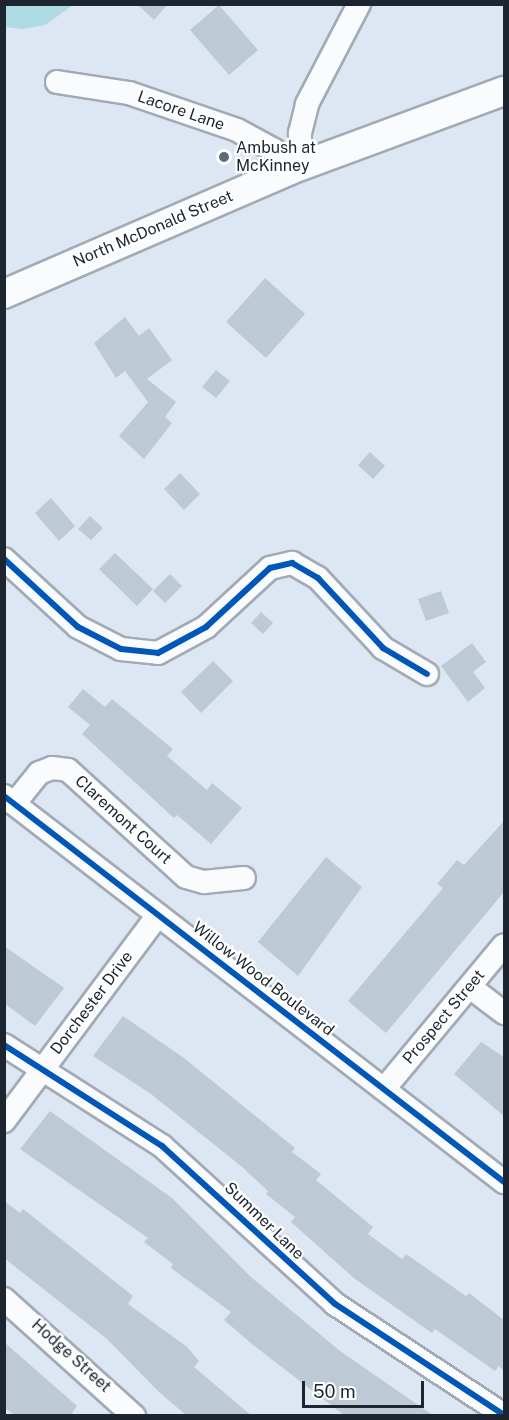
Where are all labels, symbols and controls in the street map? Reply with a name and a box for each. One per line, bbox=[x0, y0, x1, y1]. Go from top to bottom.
street label: Lacore Lane bbox=[135, 87, 227, 135]
place label: Ambush at McKinney bbox=[236, 138, 316, 176]
marker: Ambush at McKinney bbox=[217, 150, 231, 164]
street label: North McDonald Street bbox=[70, 187, 236, 271]
street label: Claremont Court bbox=[71, 772, 175, 868]
street label: Willow Wood Boulevard bbox=[188, 918, 338, 1040]
street label: Dorchester Drive bbox=[47, 948, 137, 1058]
street label: Prospect Street bbox=[399, 966, 489, 1068]
street label: Summer Lane bbox=[220, 1178, 308, 1264]
street label: Hodge Street bbox=[27, 1315, 115, 1397]
scale bar bbox=[305, 1369, 426, 1407]
text: 50 m bbox=[313, 1381, 356, 1402]

